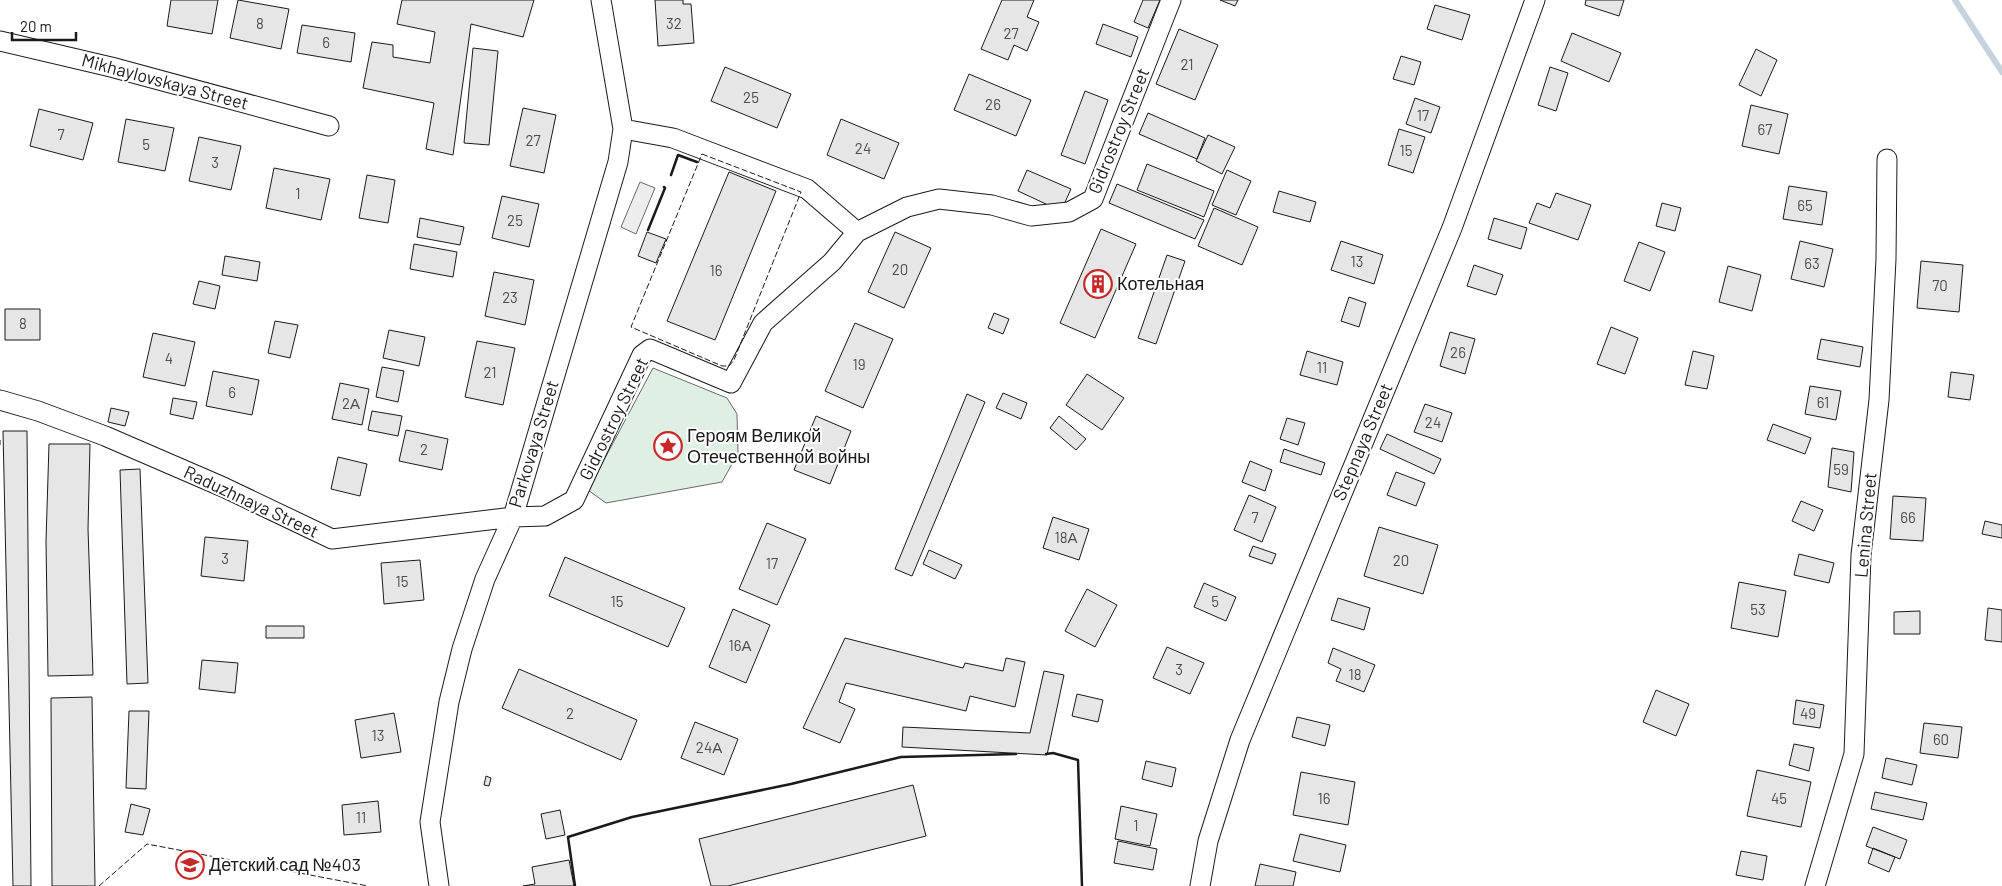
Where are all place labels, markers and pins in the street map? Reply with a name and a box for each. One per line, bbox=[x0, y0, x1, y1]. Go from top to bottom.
building icon: Котельная bbox=[1083, 269, 1113, 299]
place label: Котельная bbox=[1117, 272, 1204, 294]
place label: Героям Великой Отечественной войны bbox=[687, 424, 870, 467]
place icon: Героям Великой Отечественной войны bbox=[653, 431, 683, 461]
school or university icon: Детский сад №403 bbox=[175, 850, 205, 880]
place label: Детский сад №403 bbox=[209, 853, 361, 875]

